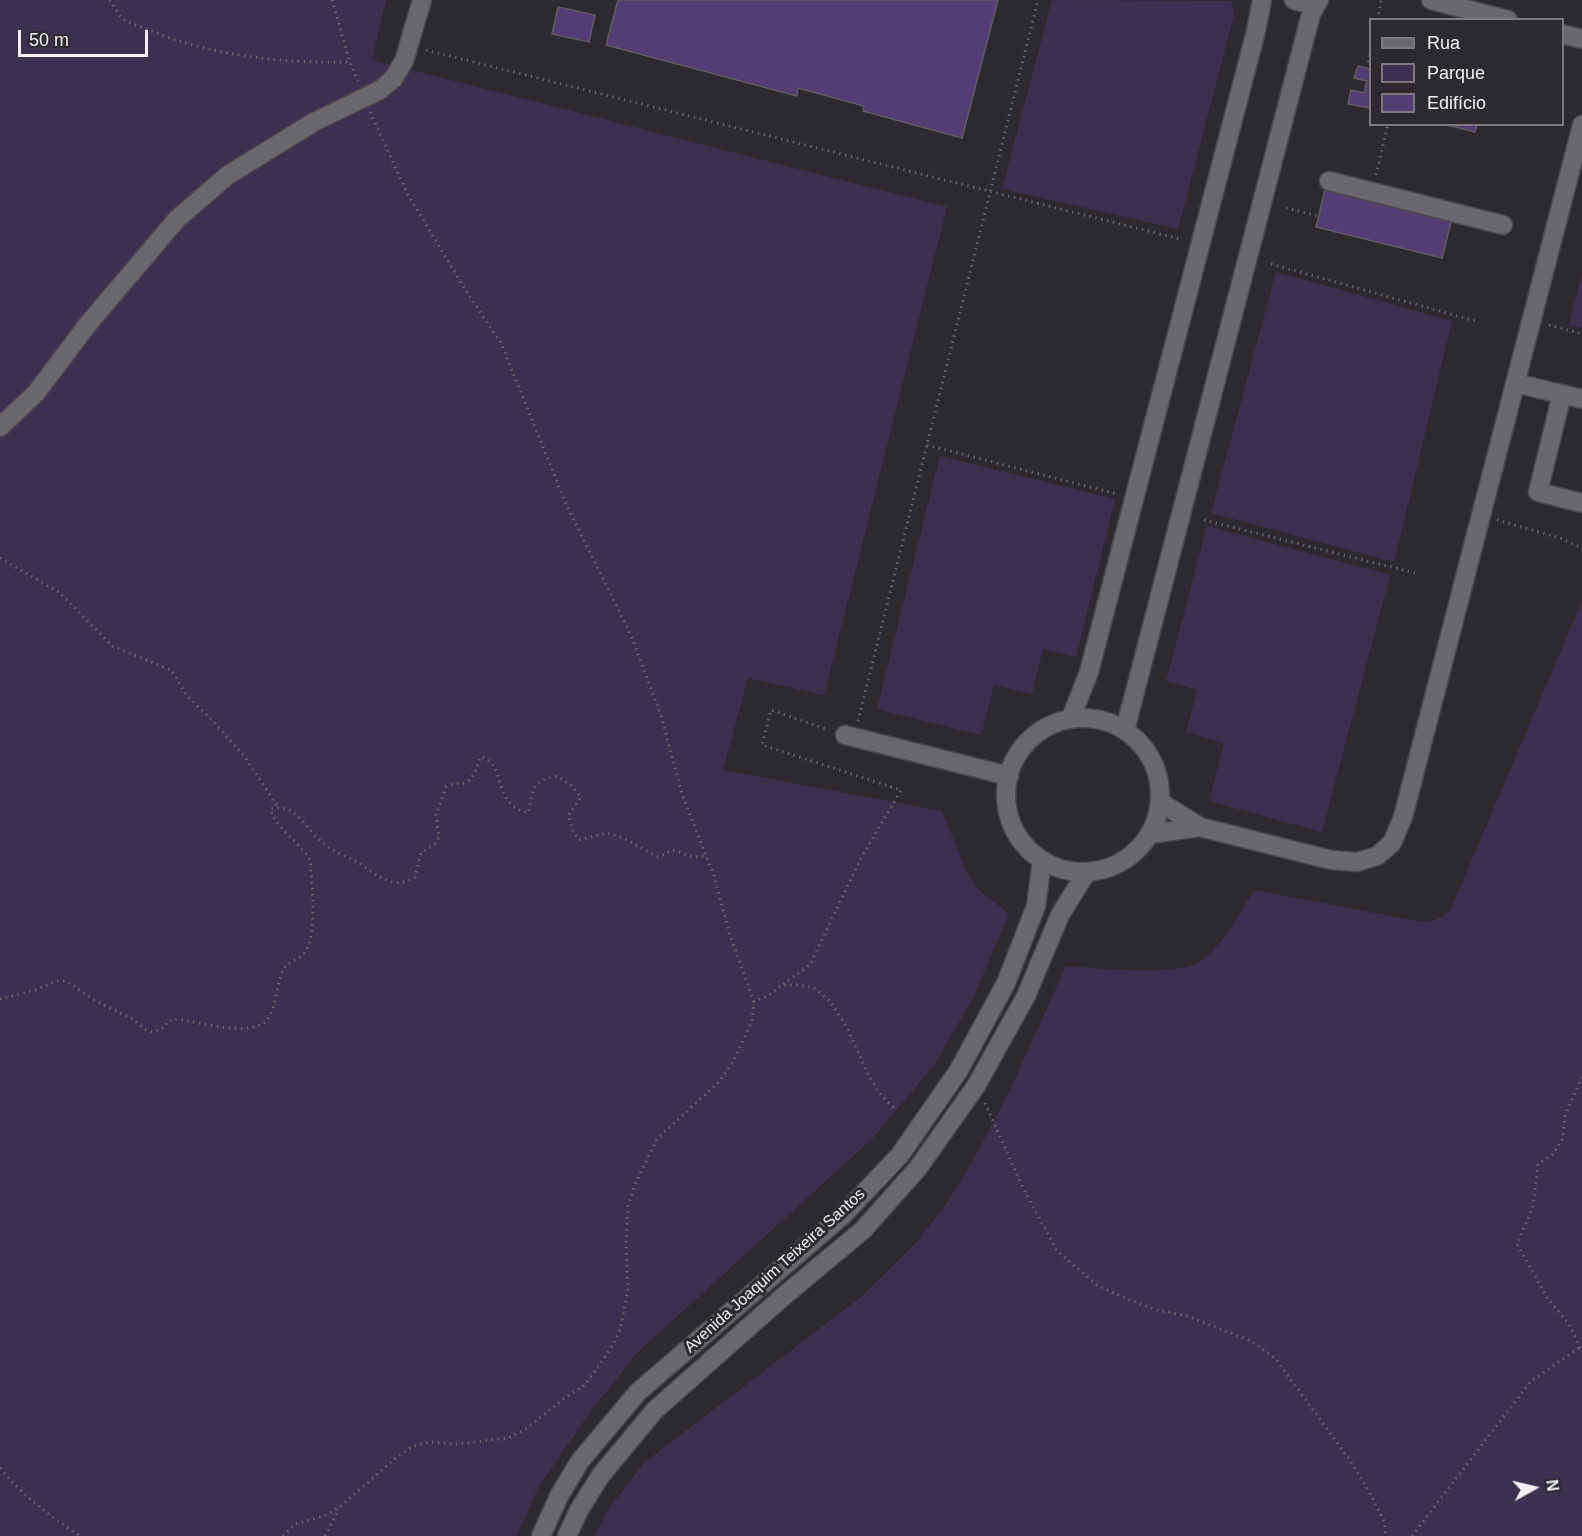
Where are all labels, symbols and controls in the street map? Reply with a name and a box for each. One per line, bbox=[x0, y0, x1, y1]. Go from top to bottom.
scale bar bbox=[21, 18, 152, 56]
legend bbox=[1369, 18, 1564, 126]
text: 50 m bbox=[29, 30, 69, 50]
text: Rua bbox=[1427, 33, 1460, 53]
text: Parque bbox=[1427, 63, 1485, 83]
text: Edifício bbox=[1427, 93, 1486, 113]
street label: Avenida Joaquim Teixeira Santos bbox=[681, 1185, 869, 1357]
north arrow bbox=[1504, 1458, 1564, 1518]
text: N bbox=[1543, 1479, 1562, 1492]

